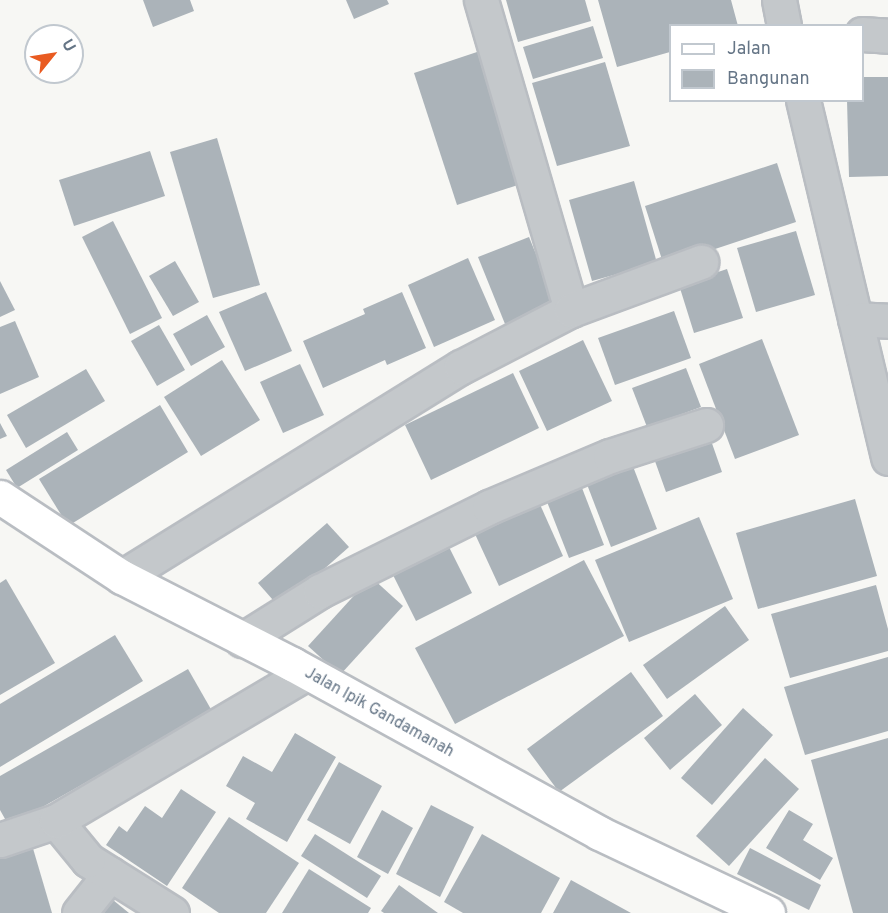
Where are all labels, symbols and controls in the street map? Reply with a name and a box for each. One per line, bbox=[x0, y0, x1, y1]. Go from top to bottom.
north arrow bbox=[24, 24, 84, 84]
legend bbox=[669, 24, 864, 102]
text: U bbox=[56, 36, 79, 56]
text: Jalan bbox=[727, 38, 771, 61]
text: Bangunan bbox=[727, 68, 810, 91]
street label: Jalan Ipik Gandamanah bbox=[301, 664, 457, 762]

